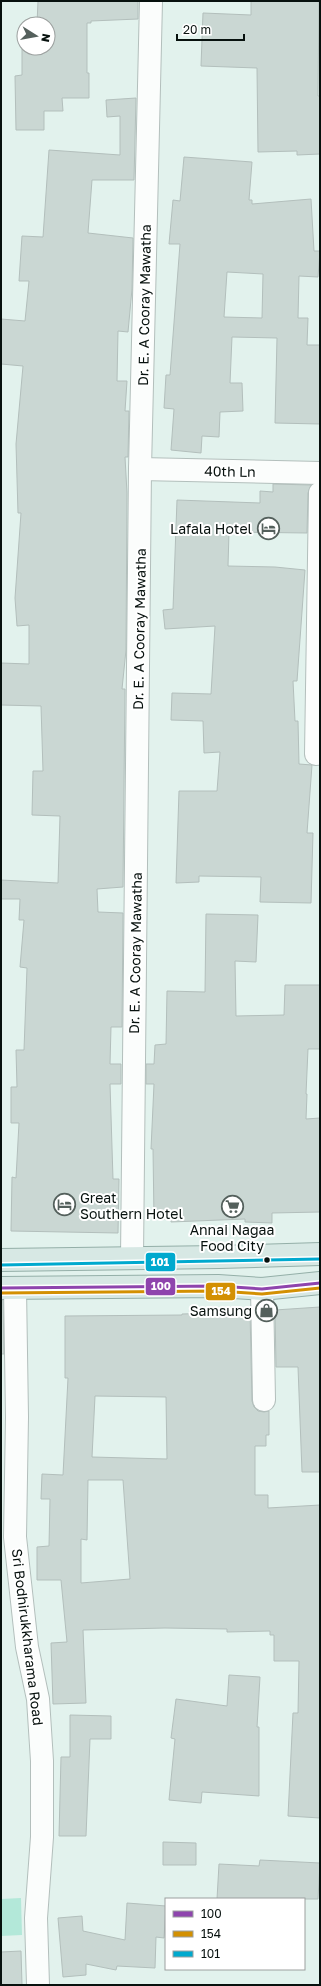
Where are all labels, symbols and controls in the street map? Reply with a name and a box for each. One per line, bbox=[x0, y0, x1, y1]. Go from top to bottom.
north arrow bbox=[16, 16, 56, 56]
scale bar bbox=[177, 16, 244, 42]
text: 20 m bbox=[183, 22, 211, 37]
text: N bbox=[39, 33, 53, 43]
street label: Dr. E. A Cooray Mawatha bbox=[134, 224, 154, 386]
street label: 40th Ln bbox=[204, 462, 256, 480]
hotel icon: Lafala Hotel bbox=[255, 515, 281, 541]
place label: Lafala Hotel bbox=[170, 520, 252, 537]
street label: Dr. E. A Cooray Mawatha bbox=[129, 548, 149, 710]
street label: Dr. E. A Cooray Mawatha bbox=[125, 872, 145, 1034]
place label: Great Southern Hotel bbox=[80, 1189, 183, 1222]
hotel icon: Great Southern Hotel bbox=[52, 1192, 78, 1218]
supermarket icon: Annai Nagaa Food City bbox=[219, 1194, 245, 1220]
place label: Annai Nagaa Food City bbox=[190, 1221, 274, 1254]
line badge: 101 bbox=[145, 1252, 176, 1272]
text: 101 bbox=[151, 1255, 170, 1268]
unlabelled marker bbox=[262, 1255, 272, 1265]
line badge: 100 bbox=[145, 1277, 176, 1296]
text: 100 bbox=[151, 1279, 171, 1292]
line badge: 154 bbox=[205, 1282, 236, 1301]
text: 154 bbox=[211, 1284, 231, 1297]
shop icon: Samsung bbox=[254, 1297, 280, 1323]
place label: Samsung bbox=[190, 1302, 252, 1319]
street label: Sri Bodhirukkharama Road bbox=[9, 1548, 47, 1726]
legend bbox=[165, 1898, 305, 1970]
text: 100 bbox=[201, 1906, 222, 1921]
text: 154 bbox=[201, 1926, 221, 1941]
text: 101 bbox=[201, 1946, 220, 1961]

